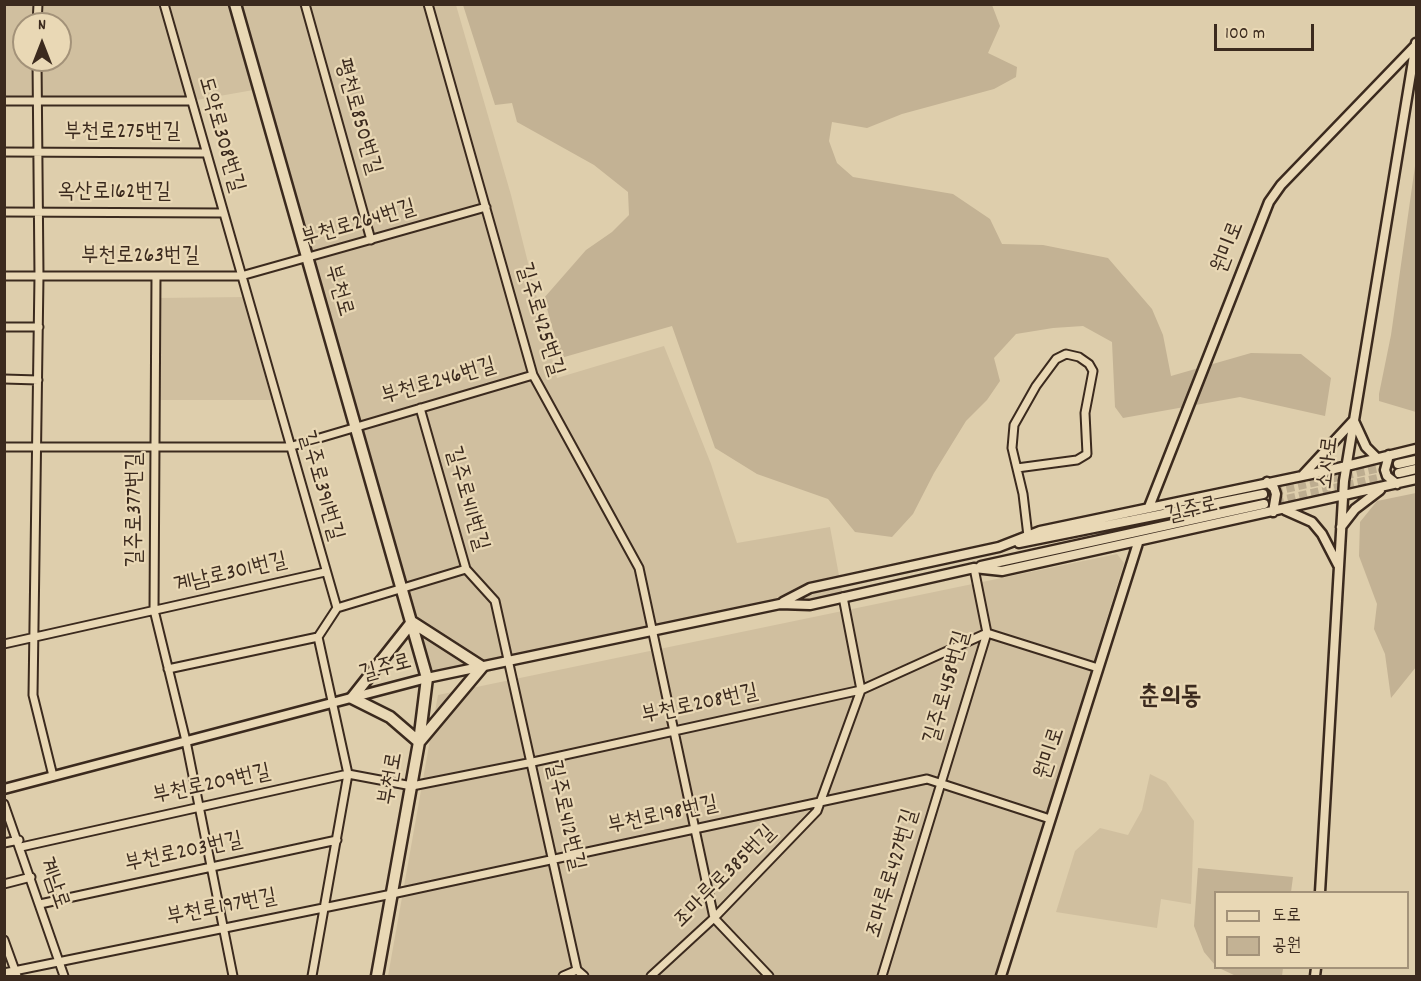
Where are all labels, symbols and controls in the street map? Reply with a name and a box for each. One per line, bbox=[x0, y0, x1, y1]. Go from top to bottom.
north arrow bbox=[12, 12, 72, 72]
scale bar bbox=[1217, 12, 1318, 50]
text: N bbox=[38, 14, 46, 37]
text: 100 m bbox=[1225, 22, 1265, 47]
street label: 평천로850번길 bbox=[327, 56, 385, 178]
street label: 도약로308번길 bbox=[190, 74, 248, 196]
street label: 부천로275번길 bbox=[64, 121, 180, 147]
street label: 옥산로162번길 bbox=[57, 181, 171, 207]
street label: 부천로264번길 bbox=[299, 196, 419, 254]
street label: 원미로 bbox=[1208, 218, 1252, 278]
street label: 부천로263번길 bbox=[81, 245, 199, 271]
street label: 길주로425번길 bbox=[508, 260, 568, 380]
street label: 부천로 bbox=[317, 262, 357, 320]
street label: 부천로246번길 bbox=[379, 354, 499, 412]
street label: 길주로391번길 bbox=[291, 428, 347, 544]
street label: 소사로 bbox=[1314, 435, 1346, 491]
street label: 길주로411번길 bbox=[438, 444, 492, 554]
street label: 길주로377번길 bbox=[124, 452, 150, 568]
street label: 길주로 bbox=[1163, 493, 1221, 531]
street label: 계남로301번길 bbox=[172, 549, 290, 601]
street label: 길주로458번길 bbox=[920, 628, 978, 748]
street label: 길주로 bbox=[357, 650, 415, 690]
street label: 부천로208번길 bbox=[639, 681, 761, 731]
district label: 춘의동 bbox=[1139, 683, 1201, 715]
street label: 원미로 bbox=[1031, 725, 1073, 783]
street label: 부천로 bbox=[375, 751, 411, 807]
street label: 길주로412번길 bbox=[538, 758, 588, 874]
street label: 부천로209번길 bbox=[150, 761, 274, 811]
street label: 부천로198번길 bbox=[605, 792, 721, 842]
street label: 조마루로427번길 bbox=[862, 806, 926, 942]
street label: 조마루로385번길 bbox=[669, 821, 783, 935]
street label: 부천로203번길 bbox=[123, 829, 245, 879]
street label: 계남로 bbox=[31, 855, 73, 913]
street label: 부천로197번길 bbox=[165, 885, 279, 933]
legend bbox=[1214, 891, 1409, 969]
text: 도로 bbox=[1272, 904, 1301, 929]
text: 공원 bbox=[1272, 934, 1301, 959]

